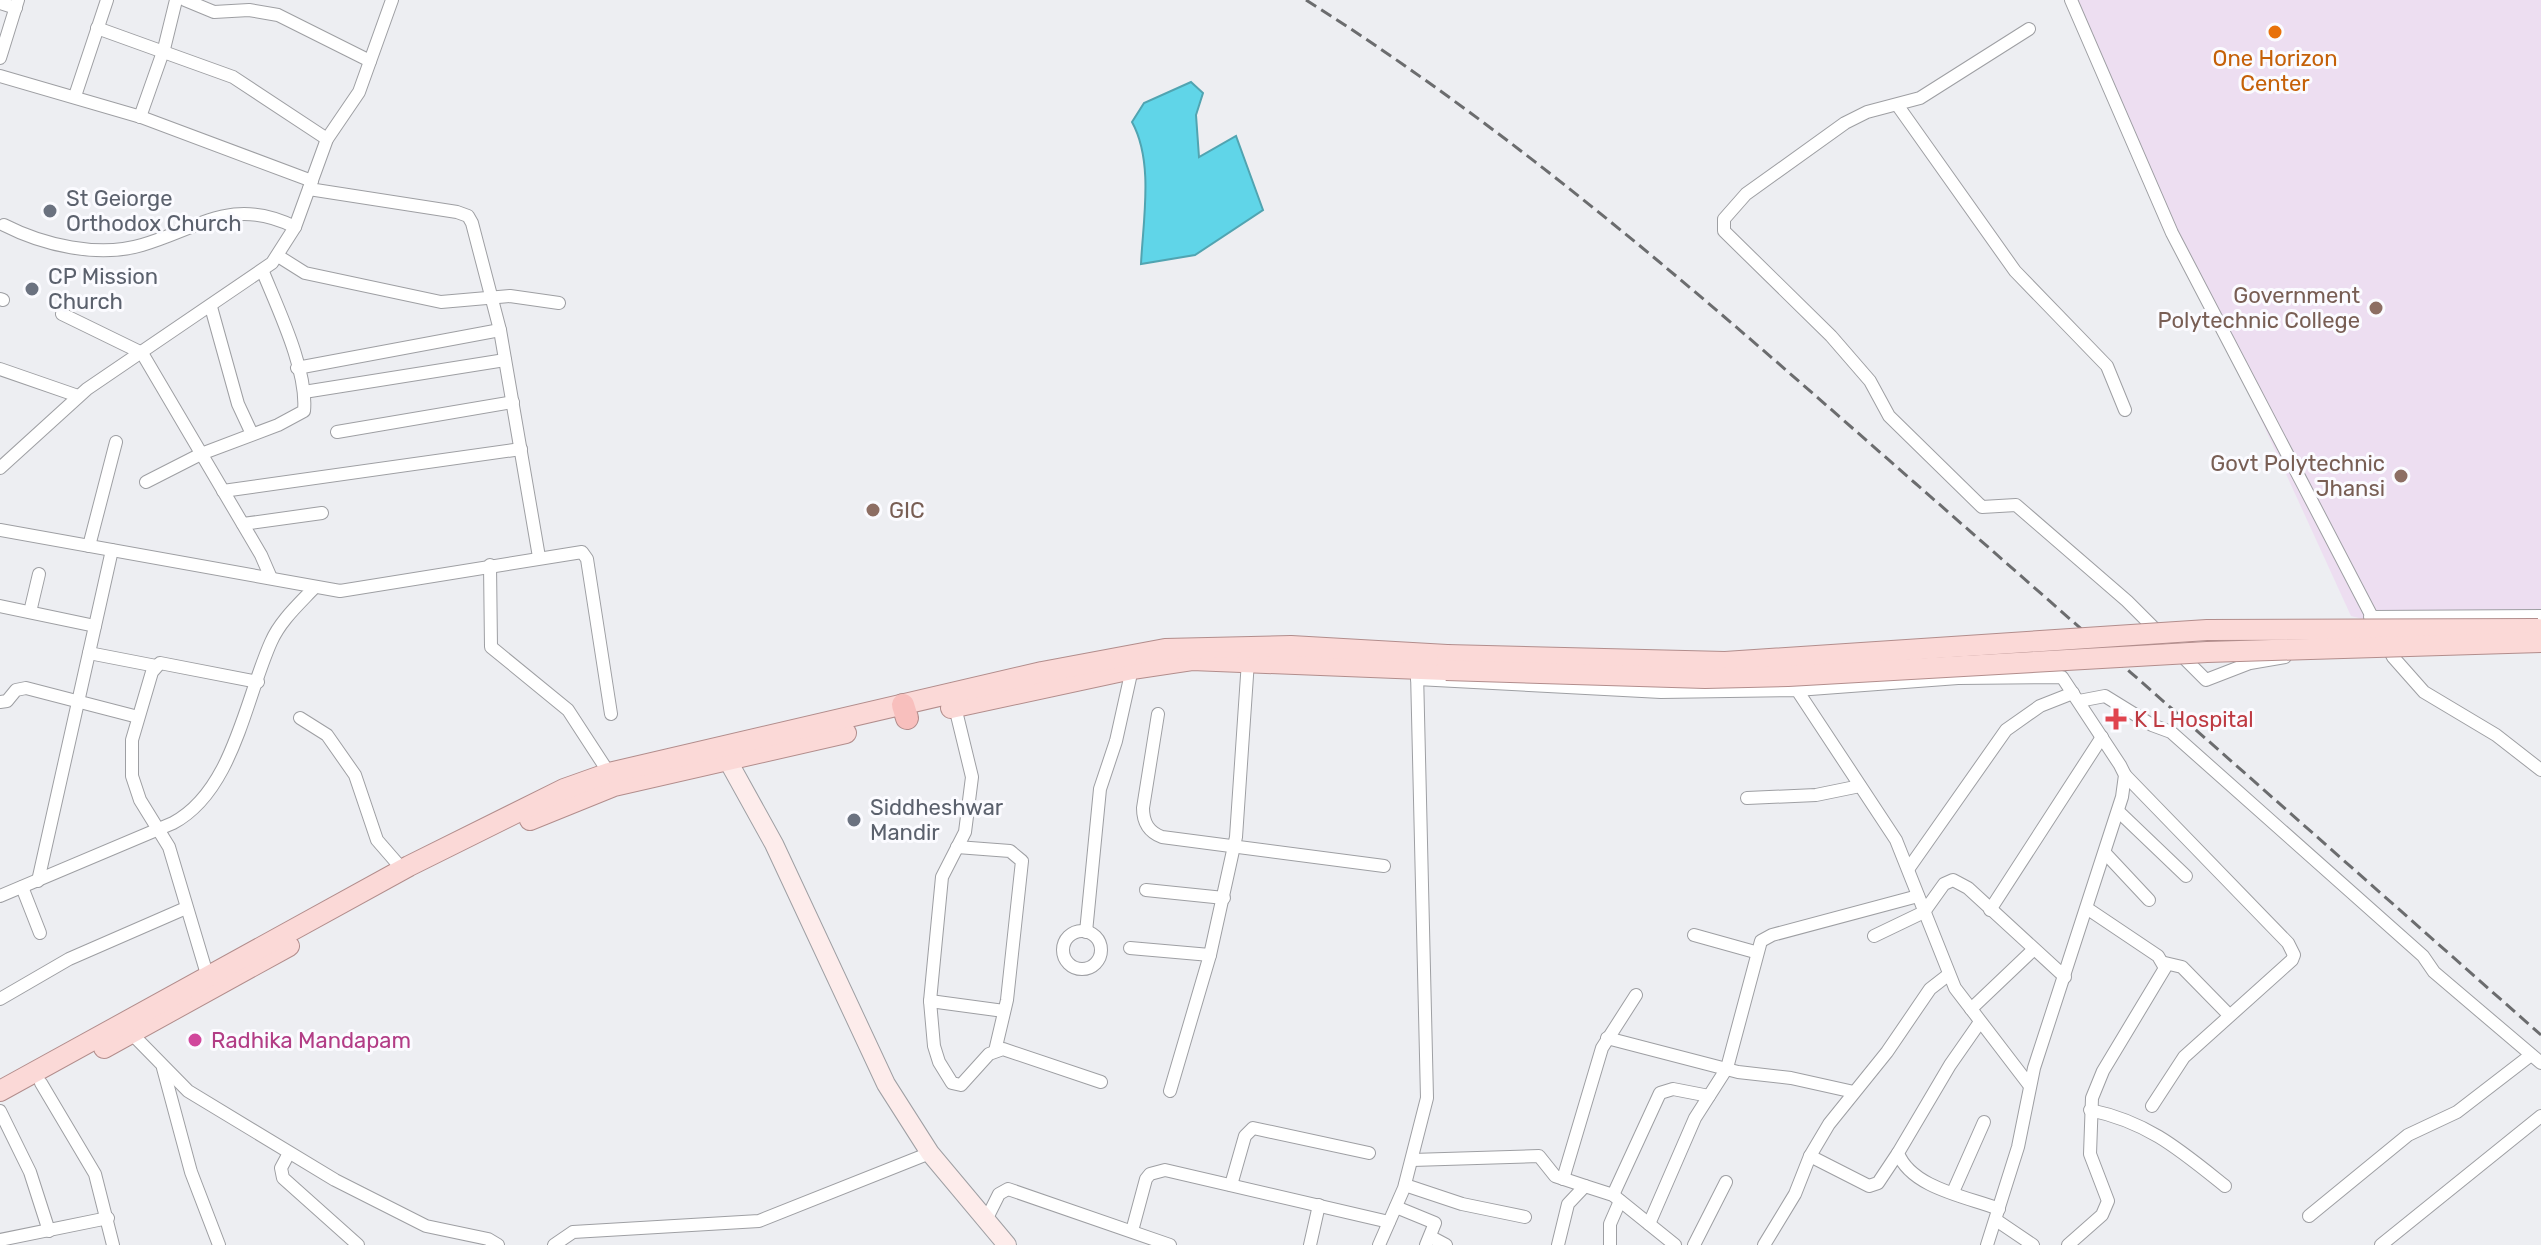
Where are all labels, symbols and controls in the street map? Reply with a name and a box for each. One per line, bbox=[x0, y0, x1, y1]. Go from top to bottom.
marker: One Horizon Center bbox=[2266, 23, 2284, 41]
place label: One Horizon Center bbox=[2213, 45, 2337, 97]
place label: St Geiorge Orthodox Church bbox=[66, 185, 242, 237]
marker: St Geiorge Orthodox Church bbox=[41, 202, 59, 220]
place label: CP Mission Church bbox=[48, 263, 158, 315]
marker: CP Mission Church bbox=[23, 280, 41, 298]
place label: Government Polytechnic College bbox=[2158, 282, 2360, 334]
marker: Government Polytechnic College bbox=[2367, 299, 2385, 317]
place label: Govt Polytechnic Jhansi bbox=[2210, 450, 2385, 502]
marker: Govt Polytechnic Jhansi bbox=[2392, 467, 2410, 485]
place label: GIC bbox=[889, 497, 925, 524]
marker: GIC bbox=[864, 501, 882, 519]
place label: K L Hospital bbox=[2134, 706, 2254, 733]
marker: K L Hospital bbox=[2105, 708, 2127, 730]
place label: Siddheshwar Mandir bbox=[870, 794, 1004, 846]
marker: Siddheshwar Mandir bbox=[845, 811, 863, 829]
place label: Radhika Mandapam bbox=[211, 1027, 411, 1054]
marker: Radhika Mandapam bbox=[186, 1031, 204, 1049]

